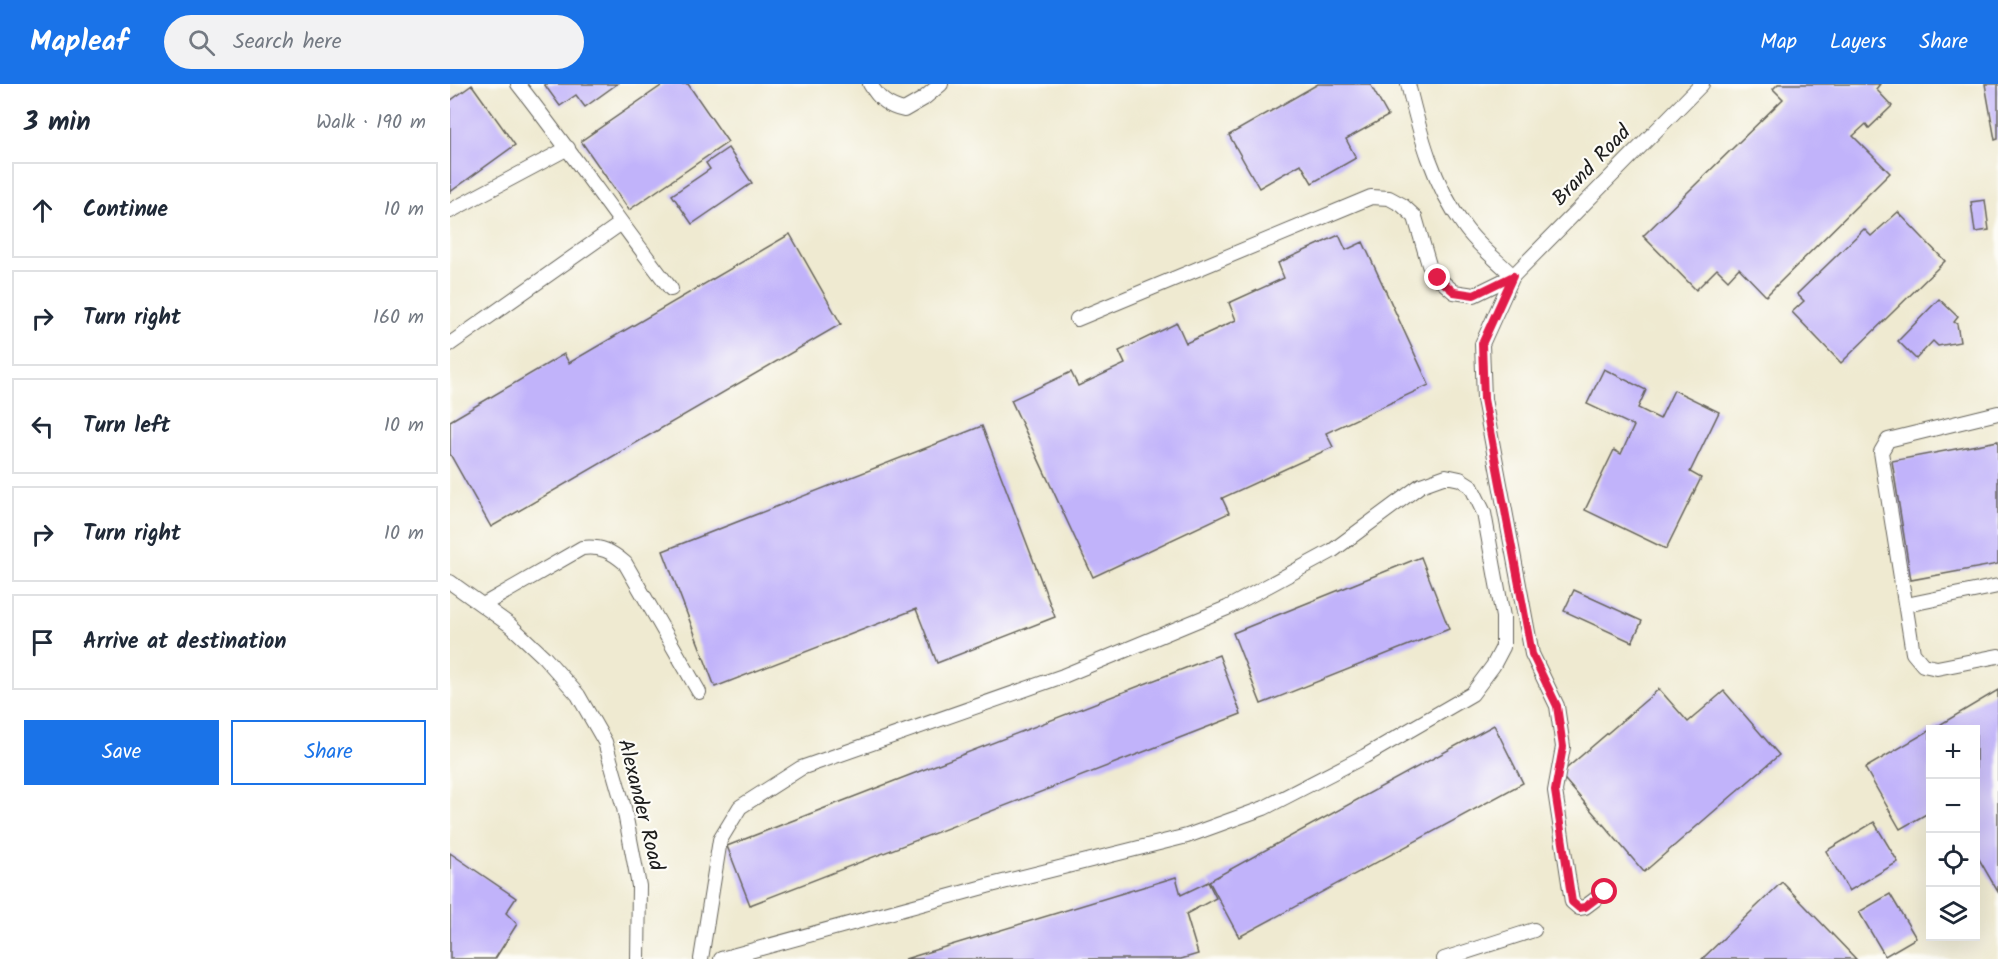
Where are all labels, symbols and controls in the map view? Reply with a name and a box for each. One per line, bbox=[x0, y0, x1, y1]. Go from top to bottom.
search box bbox=[164, 15, 584, 69]
text: Mapleaf bbox=[30, 20, 128, 65]
text: Search here bbox=[233, 25, 342, 60]
icon: search bbox=[185, 26, 218, 59]
text: Map bbox=[1760, 26, 1797, 59]
text: Layers bbox=[1830, 26, 1886, 59]
text: Share bbox=[1919, 26, 1968, 59]
text: 3 min bbox=[24, 102, 91, 144]
text: Walk · 190 m bbox=[316, 107, 426, 139]
street label: Brand Road bbox=[1545, 117, 1640, 214]
text: Continue bbox=[83, 193, 168, 228]
icon: ahead bbox=[26, 194, 59, 227]
text: 10 m bbox=[384, 194, 424, 226]
route end bbox=[1424, 264, 1450, 290]
text: Turn right bbox=[83, 301, 181, 336]
icon: right bbox=[26, 302, 59, 335]
text: 160 m bbox=[373, 302, 424, 334]
text: Turn left bbox=[83, 409, 170, 444]
icon: left bbox=[26, 410, 59, 443]
text: 10 m bbox=[384, 410, 424, 442]
text: Turn right bbox=[83, 517, 181, 552]
icon: right bbox=[26, 518, 59, 551]
text: 10 m bbox=[384, 518, 424, 550]
text: Arrive at destination bbox=[83, 625, 286, 660]
icon: arrive bbox=[26, 626, 59, 659]
button: Save bbox=[24, 720, 219, 785]
button: Share bbox=[231, 720, 426, 785]
map controls bbox=[1926, 725, 1980, 941]
button: + bbox=[1926, 725, 1980, 779]
street label: Alexander Road bbox=[608, 736, 672, 875]
button: − bbox=[1926, 779, 1980, 833]
button: locate bbox=[1926, 833, 1980, 887]
route start bbox=[1591, 878, 1617, 904]
button: layers bbox=[1926, 887, 1980, 941]

